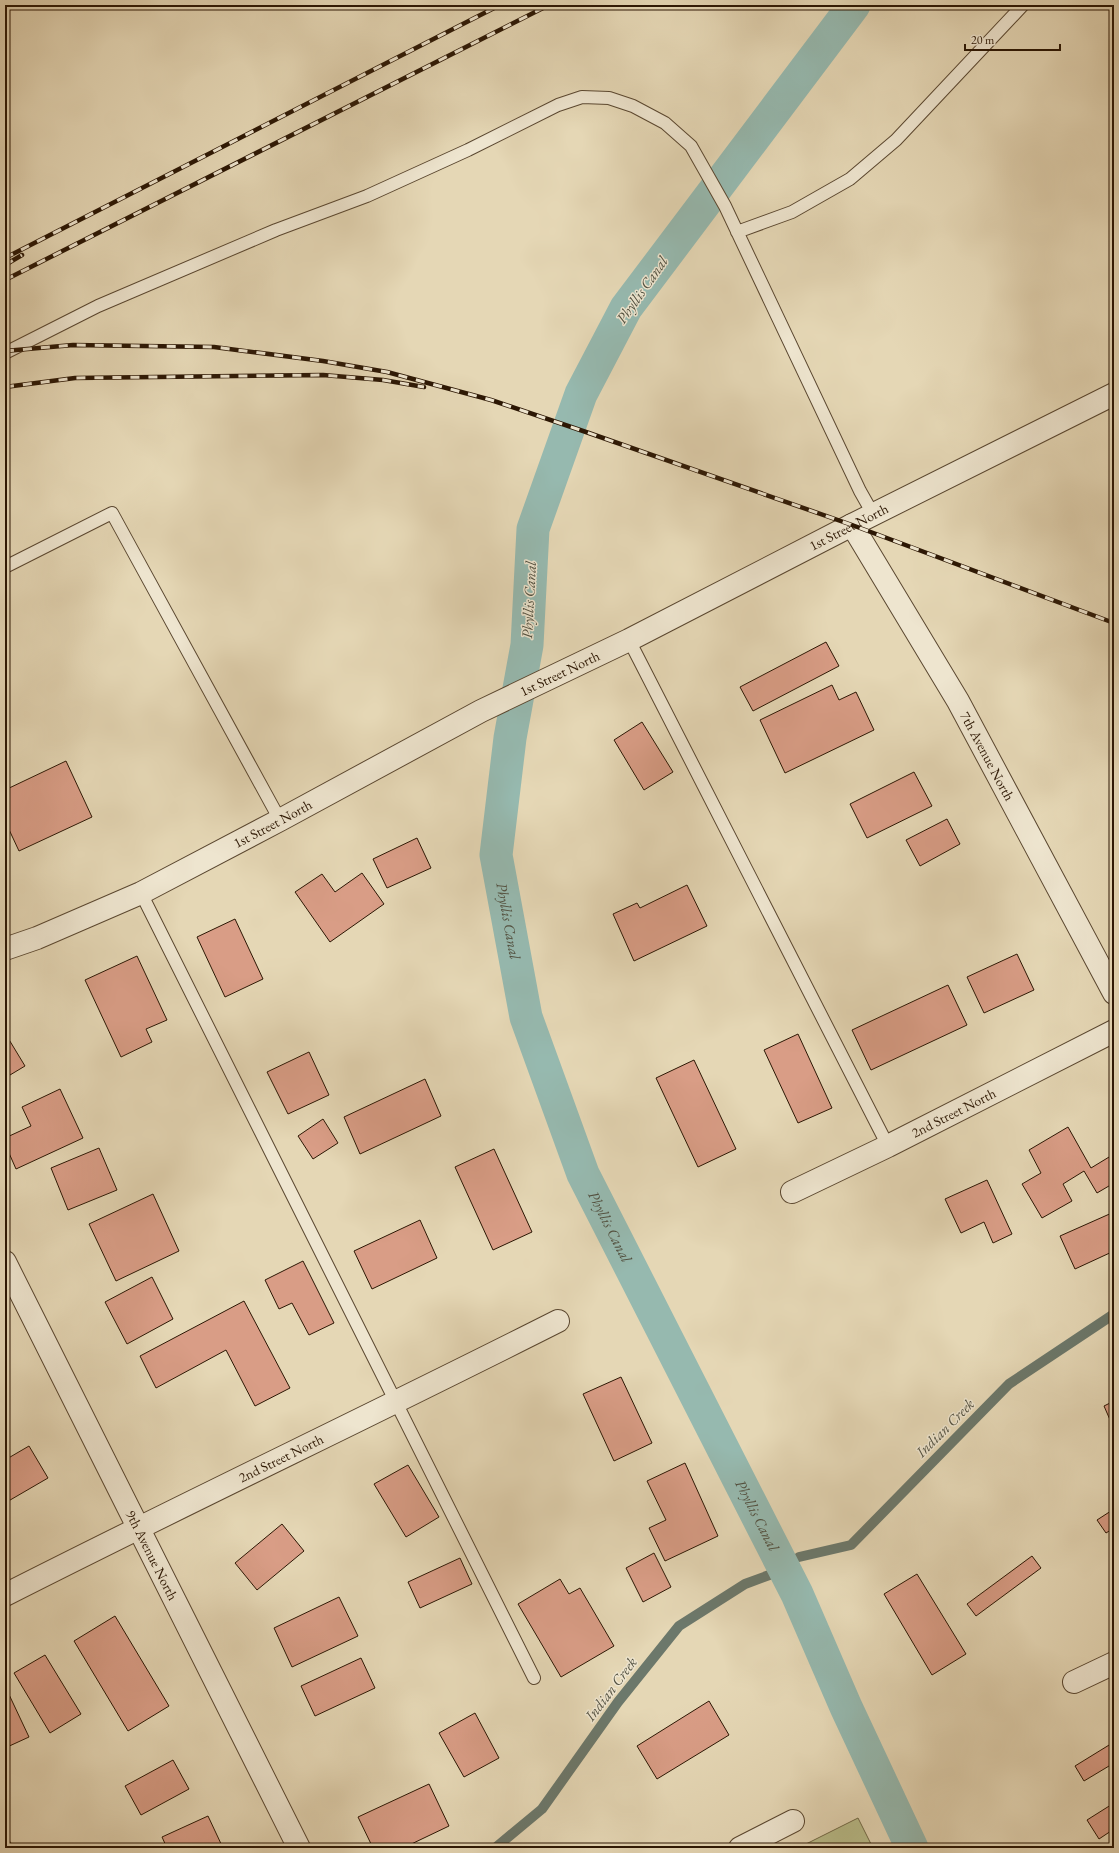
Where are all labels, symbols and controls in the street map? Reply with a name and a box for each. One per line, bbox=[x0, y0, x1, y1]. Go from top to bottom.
scale bar bbox=[965, 26, 1060, 52]
text: 20 m bbox=[971, 32, 995, 48]
water label: Phyllis Canal bbox=[612, 252, 672, 327]
street label: 1st Street North bbox=[806, 499, 891, 555]
water label: Phyllis Canal bbox=[517, 560, 540, 639]
street label: 1st Street North bbox=[517, 646, 602, 700]
street label: 7th Avenue North bbox=[956, 708, 1019, 804]
street label: 1st Street North bbox=[230, 795, 315, 852]
water label: Phyllis Canal bbox=[492, 881, 525, 961]
street label: 2nd Street North bbox=[908, 1084, 999, 1142]
water label: Phyllis Canal bbox=[584, 1188, 637, 1266]
water label: Indian Creek bbox=[911, 1394, 978, 1462]
street label: 2nd Street North bbox=[236, 1430, 326, 1486]
water label: Phyllis Canal bbox=[731, 1476, 784, 1555]
street label: 9th Avenue North bbox=[122, 1507, 182, 1603]
water label: Indian Creek bbox=[580, 1653, 641, 1725]

